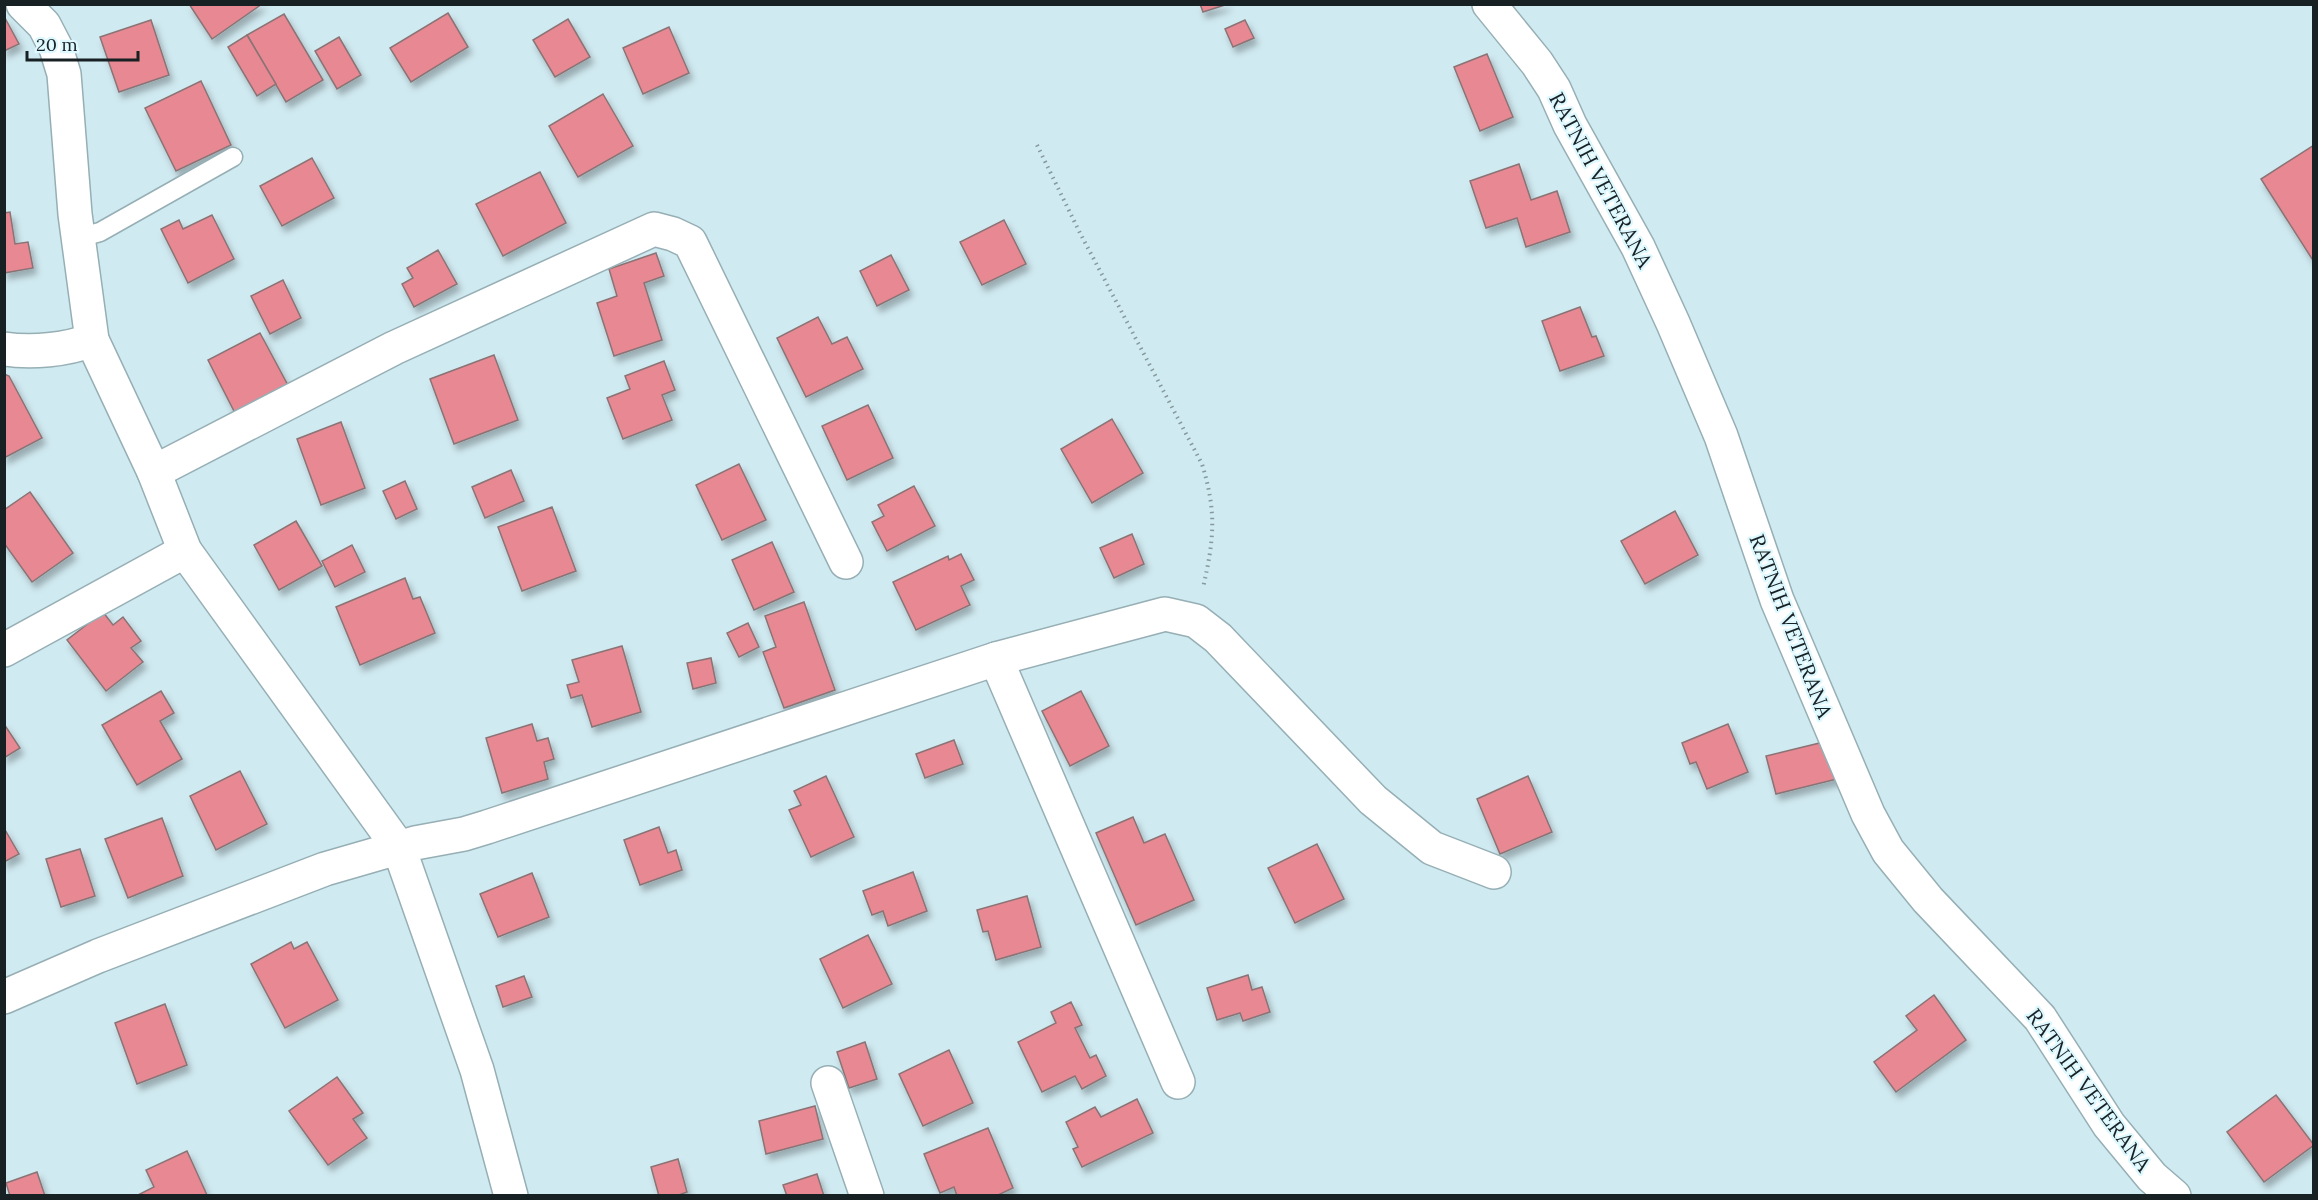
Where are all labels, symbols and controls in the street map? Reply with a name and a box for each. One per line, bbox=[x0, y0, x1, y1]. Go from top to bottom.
scale bar bbox=[27, 24, 138, 62]
text: 20 m bbox=[36, 33, 78, 56]
street label: RATNIH VETERANA bbox=[1543, 88, 1659, 273]
street label: RATNIH VETERANA bbox=[1743, 530, 1839, 723]
street label: RATNIH VETERANA bbox=[2021, 1003, 2158, 1178]

